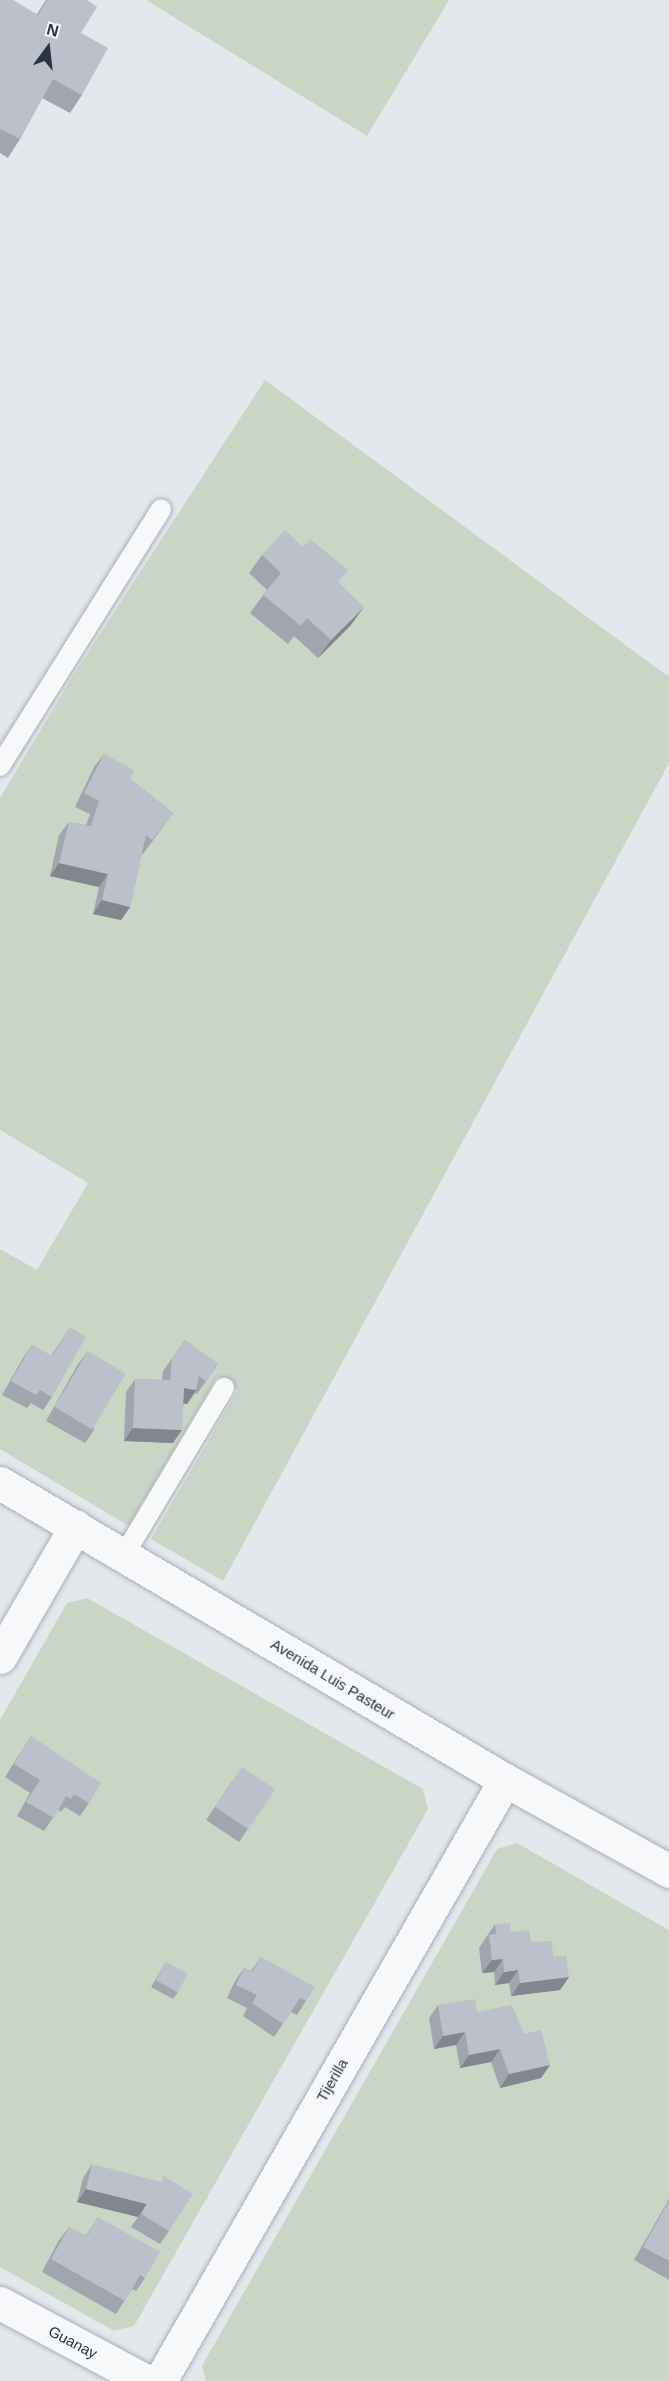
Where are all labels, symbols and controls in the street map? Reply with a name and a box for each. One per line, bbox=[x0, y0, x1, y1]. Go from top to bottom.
north arrow bbox=[18, 18, 78, 78]
text: N bbox=[45, 20, 61, 40]
street label: Avenida Luis Pasteur bbox=[268, 1635, 398, 1723]
street label: Tijerilla bbox=[312, 2055, 352, 2105]
street label: Guanay bbox=[46, 2322, 100, 2362]

